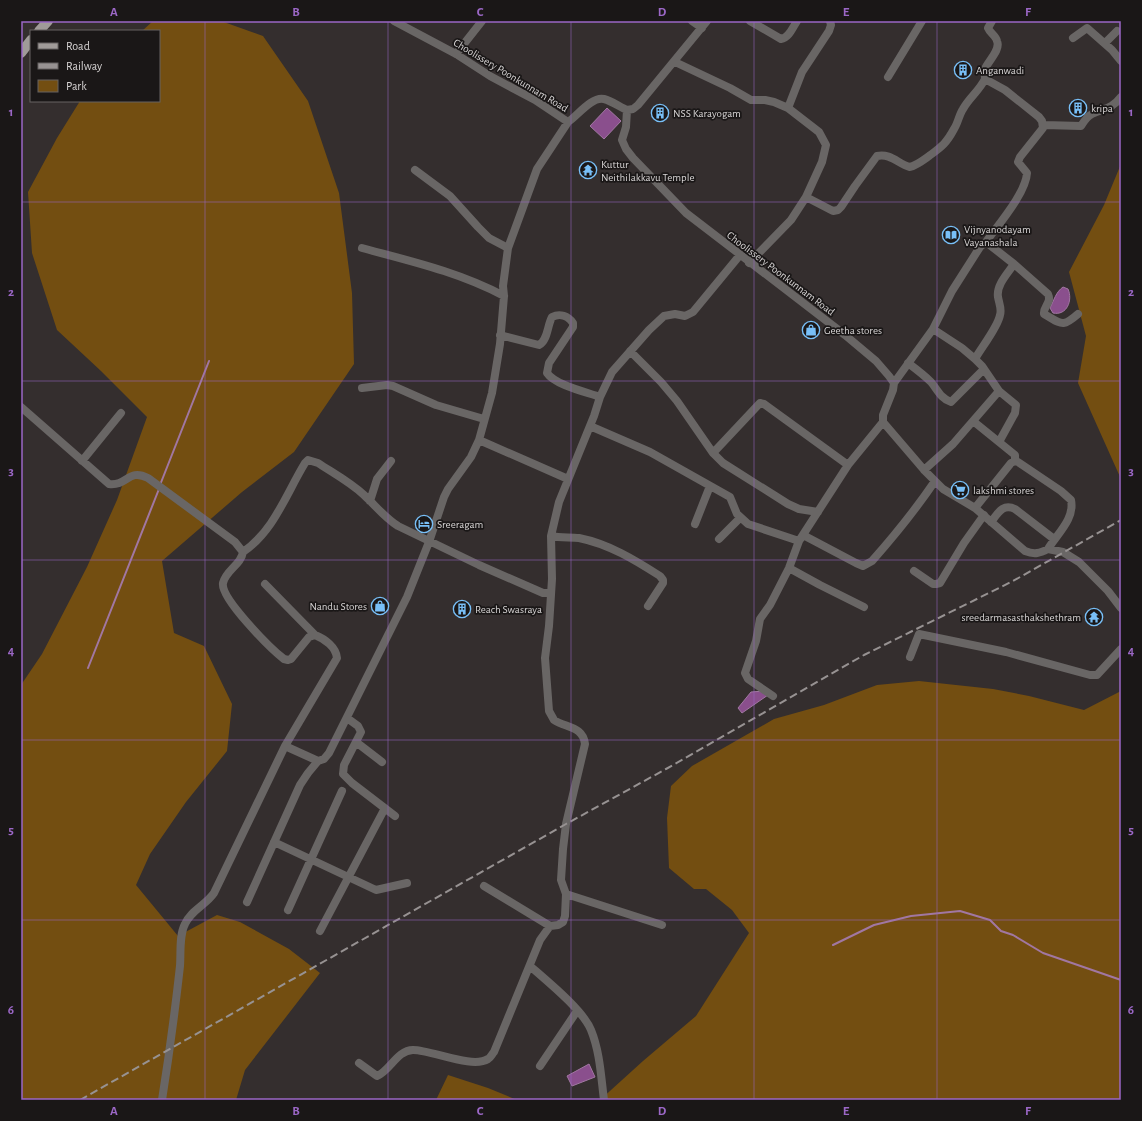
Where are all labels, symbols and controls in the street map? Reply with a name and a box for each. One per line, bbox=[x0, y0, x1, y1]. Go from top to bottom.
text: A bbox=[110, 6, 118, 19]
text: B bbox=[292, 6, 300, 19]
text: C bbox=[477, 6, 484, 19]
text: D bbox=[658, 6, 667, 19]
text: E bbox=[843, 6, 850, 19]
text: F bbox=[1025, 6, 1032, 19]
legend bbox=[30, 30, 160, 102]
street label: Choolissery Poonkunnam Road bbox=[451, 37, 570, 114]
text: Road bbox=[66, 40, 90, 52]
text: Railway bbox=[66, 60, 102, 73]
building icon: Anganwadi bbox=[953, 60, 973, 80]
place label: Anganwadi bbox=[976, 65, 1024, 76]
text: Park bbox=[66, 80, 87, 92]
building icon: kripa bbox=[1068, 98, 1088, 118]
building icon: NSS Karayogam bbox=[650, 103, 670, 123]
place label: kripa bbox=[1091, 103, 1113, 114]
text: 1 bbox=[9, 106, 13, 119]
text: 1 bbox=[1129, 106, 1133, 119]
place label: NSS Karayogam bbox=[673, 108, 741, 119]
place label: Kuttur Neithilakkavu Temple bbox=[601, 159, 694, 183]
temple icon: Kuttur Neithilakkavu Temple bbox=[578, 160, 598, 180]
place label: Vijnyanodayam Vayanashala bbox=[964, 224, 1031, 248]
library icon: Vijnyanodayam Vayanashala bbox=[941, 225, 961, 245]
street label: Choolissery Poonkunnam Road bbox=[725, 229, 837, 318]
text: 2 bbox=[8, 286, 14, 299]
text: 2 bbox=[1128, 286, 1134, 299]
shop icon: Geetha stores bbox=[801, 320, 821, 340]
place label: Geetha stores bbox=[824, 325, 882, 336]
text: 3 bbox=[8, 465, 14, 478]
text: 3 bbox=[1128, 465, 1134, 478]
supermarket icon: lakshmi stores bbox=[950, 480, 970, 500]
place label: lakshmi stores bbox=[973, 485, 1034, 496]
hotel icon: Sreeragam bbox=[414, 514, 434, 534]
place label: Sreeragam bbox=[437, 519, 483, 530]
shop icon: Nandu Stores bbox=[370, 596, 390, 616]
building icon: Reach Swasraya bbox=[452, 599, 472, 619]
place label: Nandu Stores bbox=[309, 601, 367, 612]
place label: Reach Swasraya bbox=[475, 604, 542, 615]
temple icon: sreedarmasasthakshethram bbox=[1084, 607, 1104, 627]
place label: sreedarmasasthakshethram bbox=[961, 612, 1081, 623]
text: 4 bbox=[8, 645, 15, 658]
text: 4 bbox=[1128, 645, 1135, 658]
text: 5 bbox=[8, 824, 14, 837]
text: 5 bbox=[1128, 824, 1134, 837]
text: 6 bbox=[8, 1004, 14, 1017]
text: 6 bbox=[1128, 1004, 1134, 1017]
text: A bbox=[110, 1105, 118, 1118]
text: B bbox=[292, 1105, 300, 1118]
text: C bbox=[477, 1105, 484, 1118]
text: D bbox=[658, 1105, 667, 1118]
text: E bbox=[843, 1105, 850, 1118]
text: F bbox=[1025, 1105, 1032, 1118]

